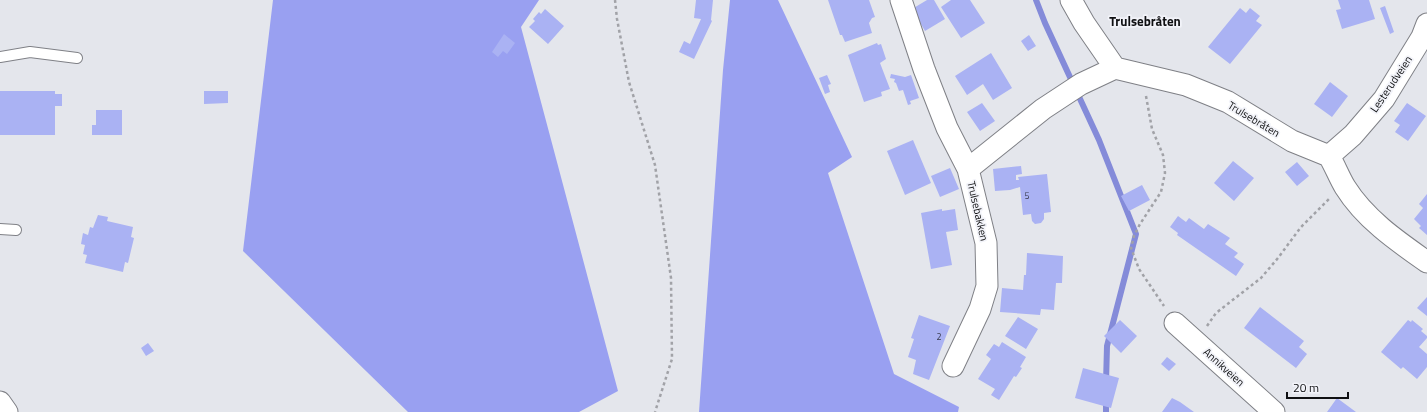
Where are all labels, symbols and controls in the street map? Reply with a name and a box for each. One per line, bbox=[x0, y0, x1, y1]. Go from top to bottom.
district label: Trulsebråten bbox=[1109, 11, 1181, 31]
street label: Lesterudveien bbox=[1366, 52, 1416, 116]
street label: Trulsebråten bbox=[1225, 97, 1283, 141]
street label: Trulsebakken bbox=[963, 180, 993, 243]
house number: 5 bbox=[1024, 189, 1030, 202]
house number: 2 bbox=[936, 330, 942, 343]
street label: Annikveien bbox=[1200, 344, 1248, 390]
scale bar bbox=[1287, 374, 1348, 400]
text: 20 m bbox=[1293, 378, 1319, 397]

